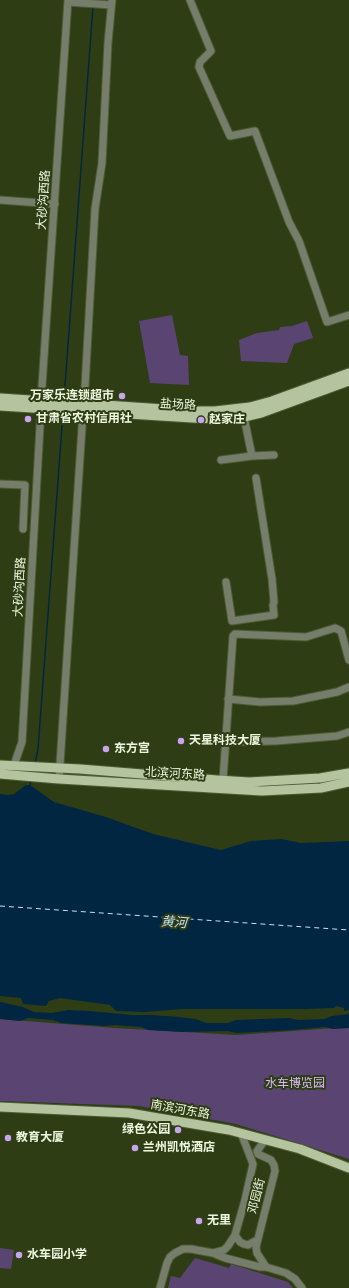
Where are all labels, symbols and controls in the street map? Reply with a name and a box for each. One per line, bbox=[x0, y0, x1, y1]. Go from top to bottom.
street label: 大砂沟西路 bbox=[35, 170, 53, 230]
place label: 万家乐连锁超市 bbox=[30, 389, 114, 403]
marker: 万家乐连锁超市 bbox=[117, 391, 127, 401]
street label: 盐场路 bbox=[160, 397, 196, 413]
place label: 甘肃省农村信用社 bbox=[36, 412, 132, 426]
place label: 赵家庄 bbox=[209, 413, 245, 427]
marker: 甘肃省农村信用社 bbox=[23, 414, 33, 424]
marker: 赵家庄 bbox=[196, 415, 206, 425]
street label: 大砂沟西路 bbox=[11, 557, 29, 617]
place label: 天星科技大厦 bbox=[189, 734, 261, 748]
marker: 天星科技大厦 bbox=[176, 736, 186, 746]
place label: 东方宫 bbox=[114, 742, 150, 756]
marker: 东方宫 bbox=[101, 744, 111, 754]
street label: 北滨河东路 bbox=[145, 765, 205, 783]
water label: 黄河 bbox=[160, 914, 188, 932]
park label: 水车博览园 bbox=[265, 1077, 325, 1091]
street label: 南滨河东路 bbox=[149, 1098, 211, 1122]
place label: 绿色公园 bbox=[122, 1123, 170, 1137]
marker: 绿色公园 bbox=[173, 1125, 183, 1135]
place label: 教育大厦 bbox=[16, 1131, 64, 1145]
marker: 教育大厦 bbox=[3, 1133, 13, 1143]
place label: 兰州凯悦酒店 bbox=[143, 1141, 215, 1155]
marker: 兰州凯悦酒店 bbox=[130, 1143, 140, 1153]
street label: 邓园街 bbox=[246, 1177, 268, 1215]
place label: 无里 bbox=[207, 1214, 231, 1228]
marker: 无里 bbox=[194, 1216, 204, 1226]
place label: 水车园小学 bbox=[27, 1248, 87, 1262]
marker: 水车园小学 bbox=[14, 1250, 24, 1260]

